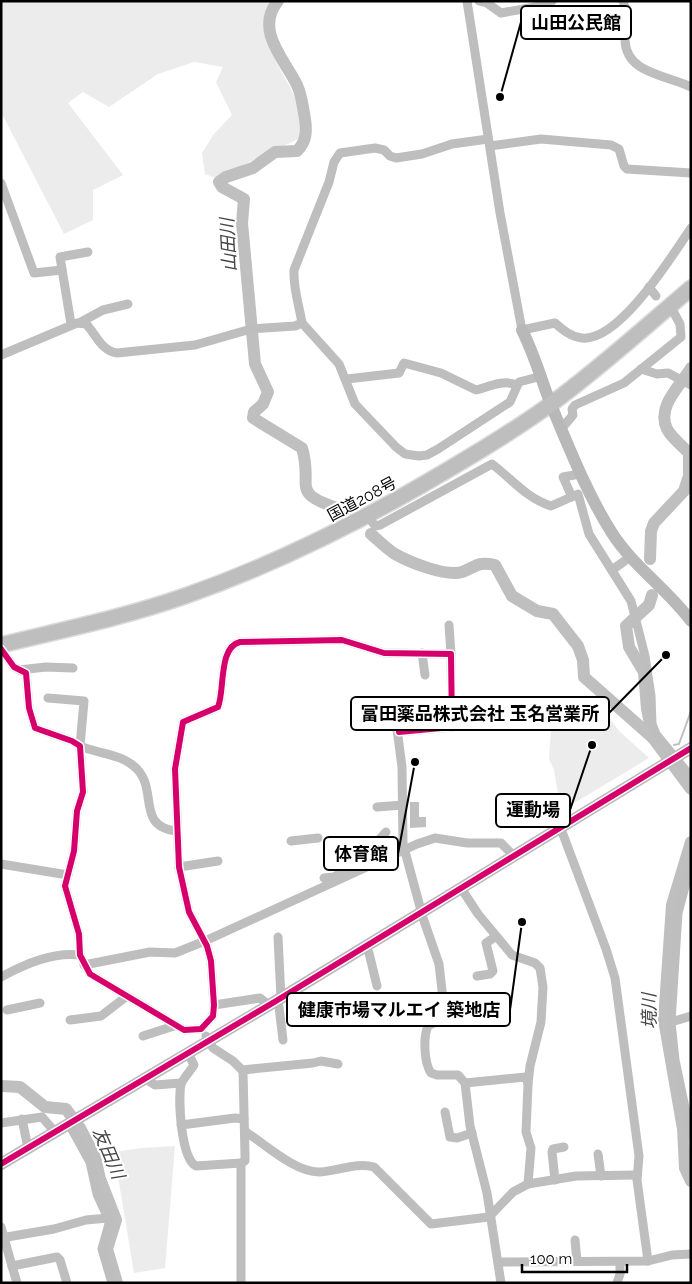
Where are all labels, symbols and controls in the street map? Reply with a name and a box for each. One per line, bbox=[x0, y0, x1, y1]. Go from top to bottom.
callout: 山田公民館 bbox=[521, 6, 631, 39]
text: 山田公民館 bbox=[531, 12, 621, 33]
water label: 山田川 bbox=[216, 215, 240, 273]
street label: 国道208号 bbox=[324, 473, 400, 525]
callout: 富田薬品株式会社 玉名営業所 bbox=[351, 697, 609, 730]
text: 富田薬品株式会社 玉名営業所 bbox=[361, 703, 599, 724]
callout: 運動場 bbox=[496, 794, 570, 827]
text: 運動場 bbox=[506, 799, 560, 820]
callout: 体育館 bbox=[324, 837, 398, 870]
text: 体育館 bbox=[334, 843, 388, 864]
water label: 境川 bbox=[638, 991, 660, 1029]
callout: 健康市場マルエイ 築地店 bbox=[287, 993, 510, 1026]
text: 健康市場マルエイ 築地店 bbox=[298, 999, 500, 1020]
water label: 友田川 bbox=[89, 1124, 130, 1184]
scale bar bbox=[522, 1242, 627, 1274]
text: 100 m bbox=[530, 1250, 572, 1268]

